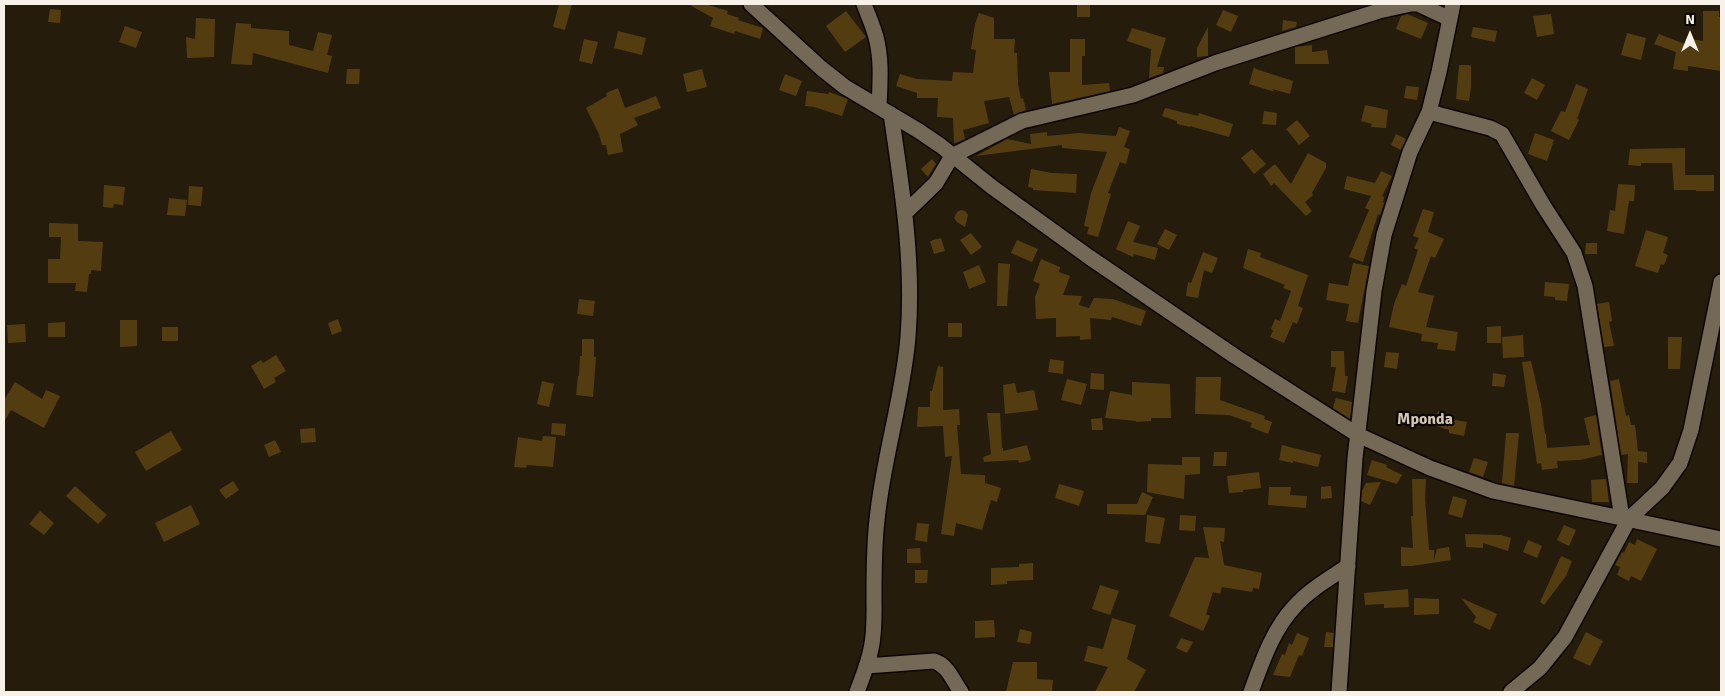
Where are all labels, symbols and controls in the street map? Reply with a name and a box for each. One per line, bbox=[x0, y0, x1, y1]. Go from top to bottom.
north arrow bbox=[1665, 10, 1715, 60]
text: N bbox=[1685, 11, 1695, 28]
district label: Mponda bbox=[1397, 410, 1453, 430]

